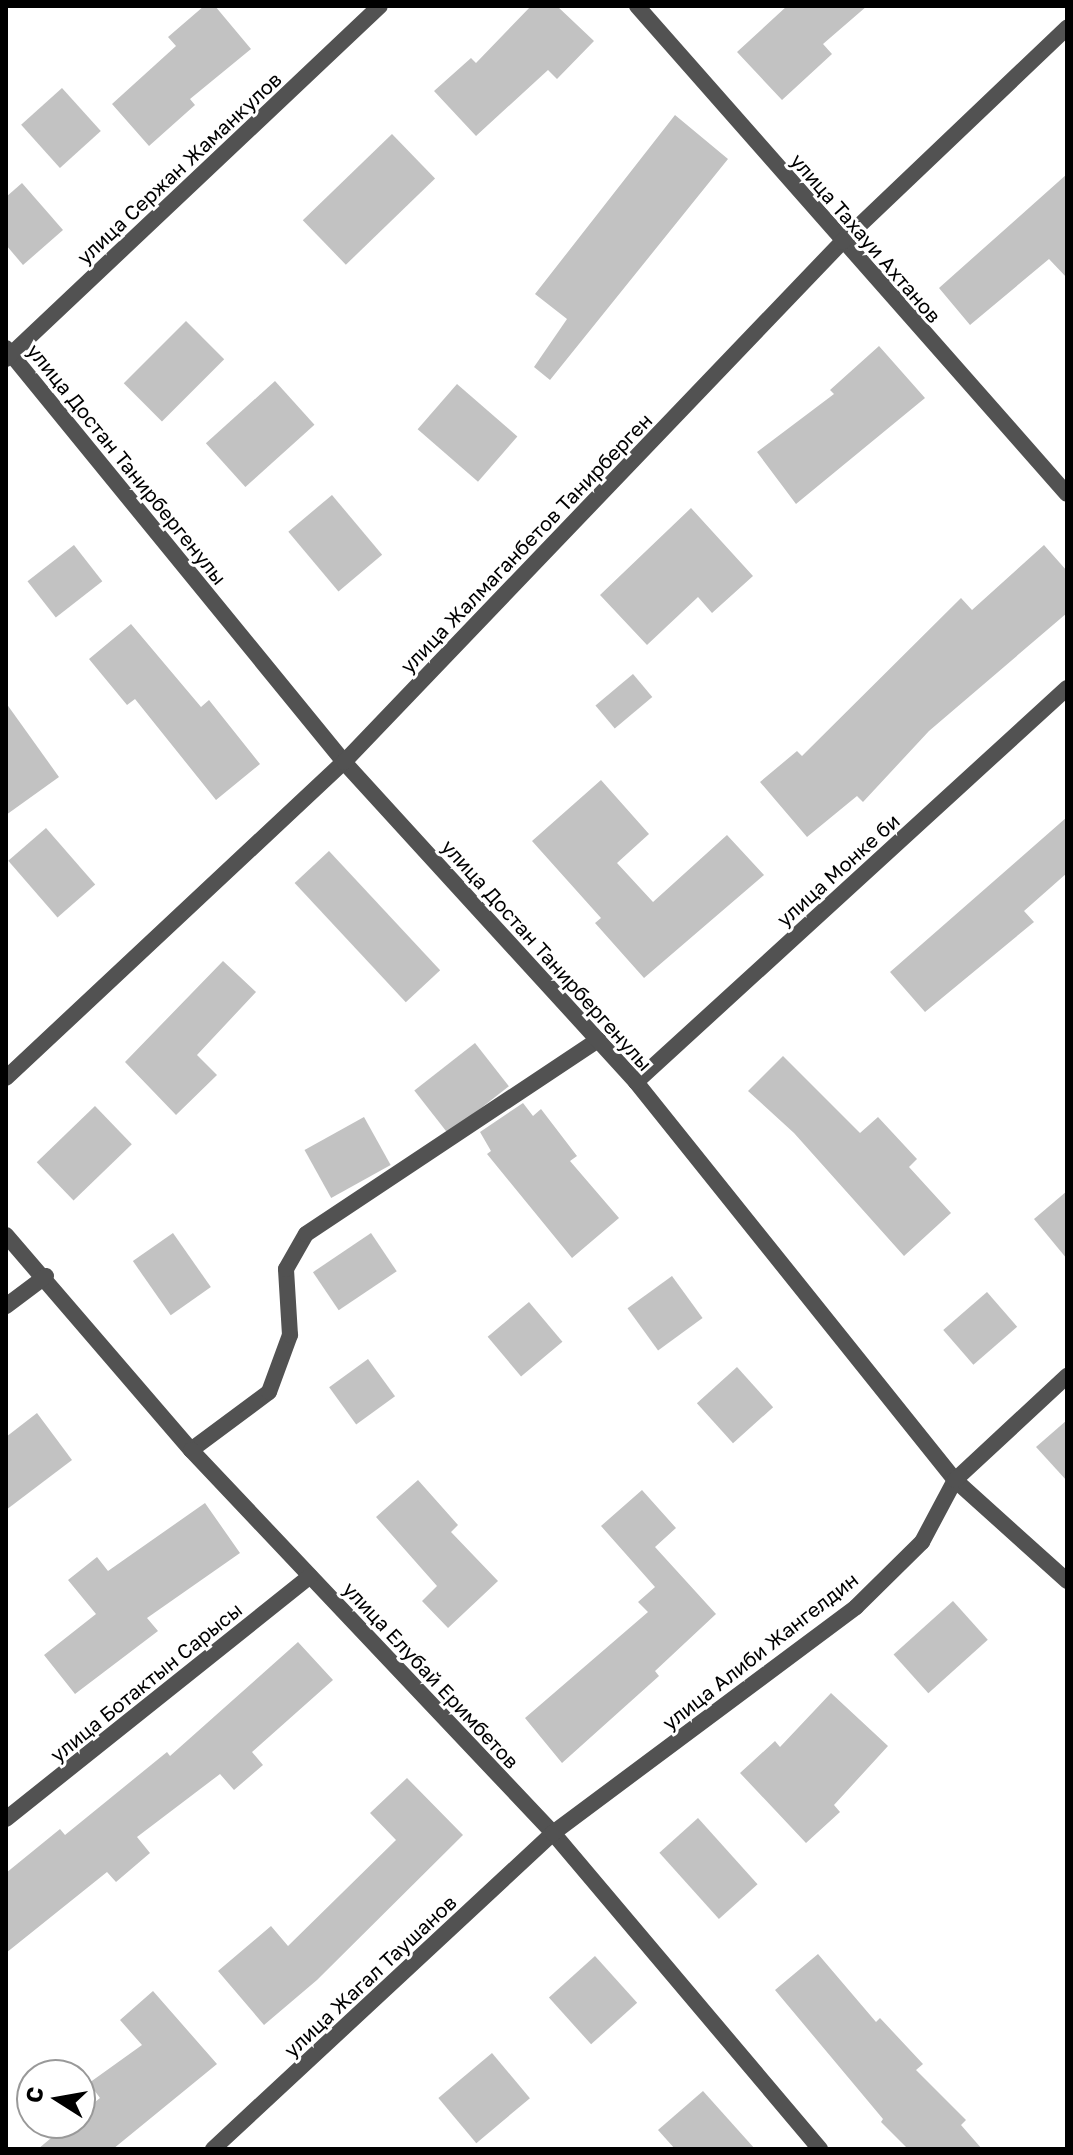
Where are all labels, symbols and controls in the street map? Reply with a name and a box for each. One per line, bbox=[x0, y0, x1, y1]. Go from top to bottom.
street label: улица Сержан Жаманкулов bbox=[72, 67, 286, 269]
street label: улица Тахауи Ахтанов bbox=[786, 148, 946, 328]
street label: улица Достан Танирбергенулы bbox=[22, 339, 232, 589]
street label: улица Жалмаганбетов Танирберген bbox=[395, 408, 657, 678]
street label: улица Монке би bbox=[772, 809, 904, 931]
street label: улица Достан Танирбергенулы bbox=[437, 834, 657, 1076]
street label: улица Алиби Жангелдин bbox=[657, 1567, 863, 1735]
street label: улица Елубай Еримбетов bbox=[338, 1577, 524, 1773]
street label: улица Ботактын Сарысы bbox=[45, 1597, 247, 1767]
street label: улица Жагал Таушанов bbox=[279, 1890, 461, 2062]
north arrow bbox=[16, 2059, 96, 2139]
text: С bbox=[19, 2084, 49, 2105]

